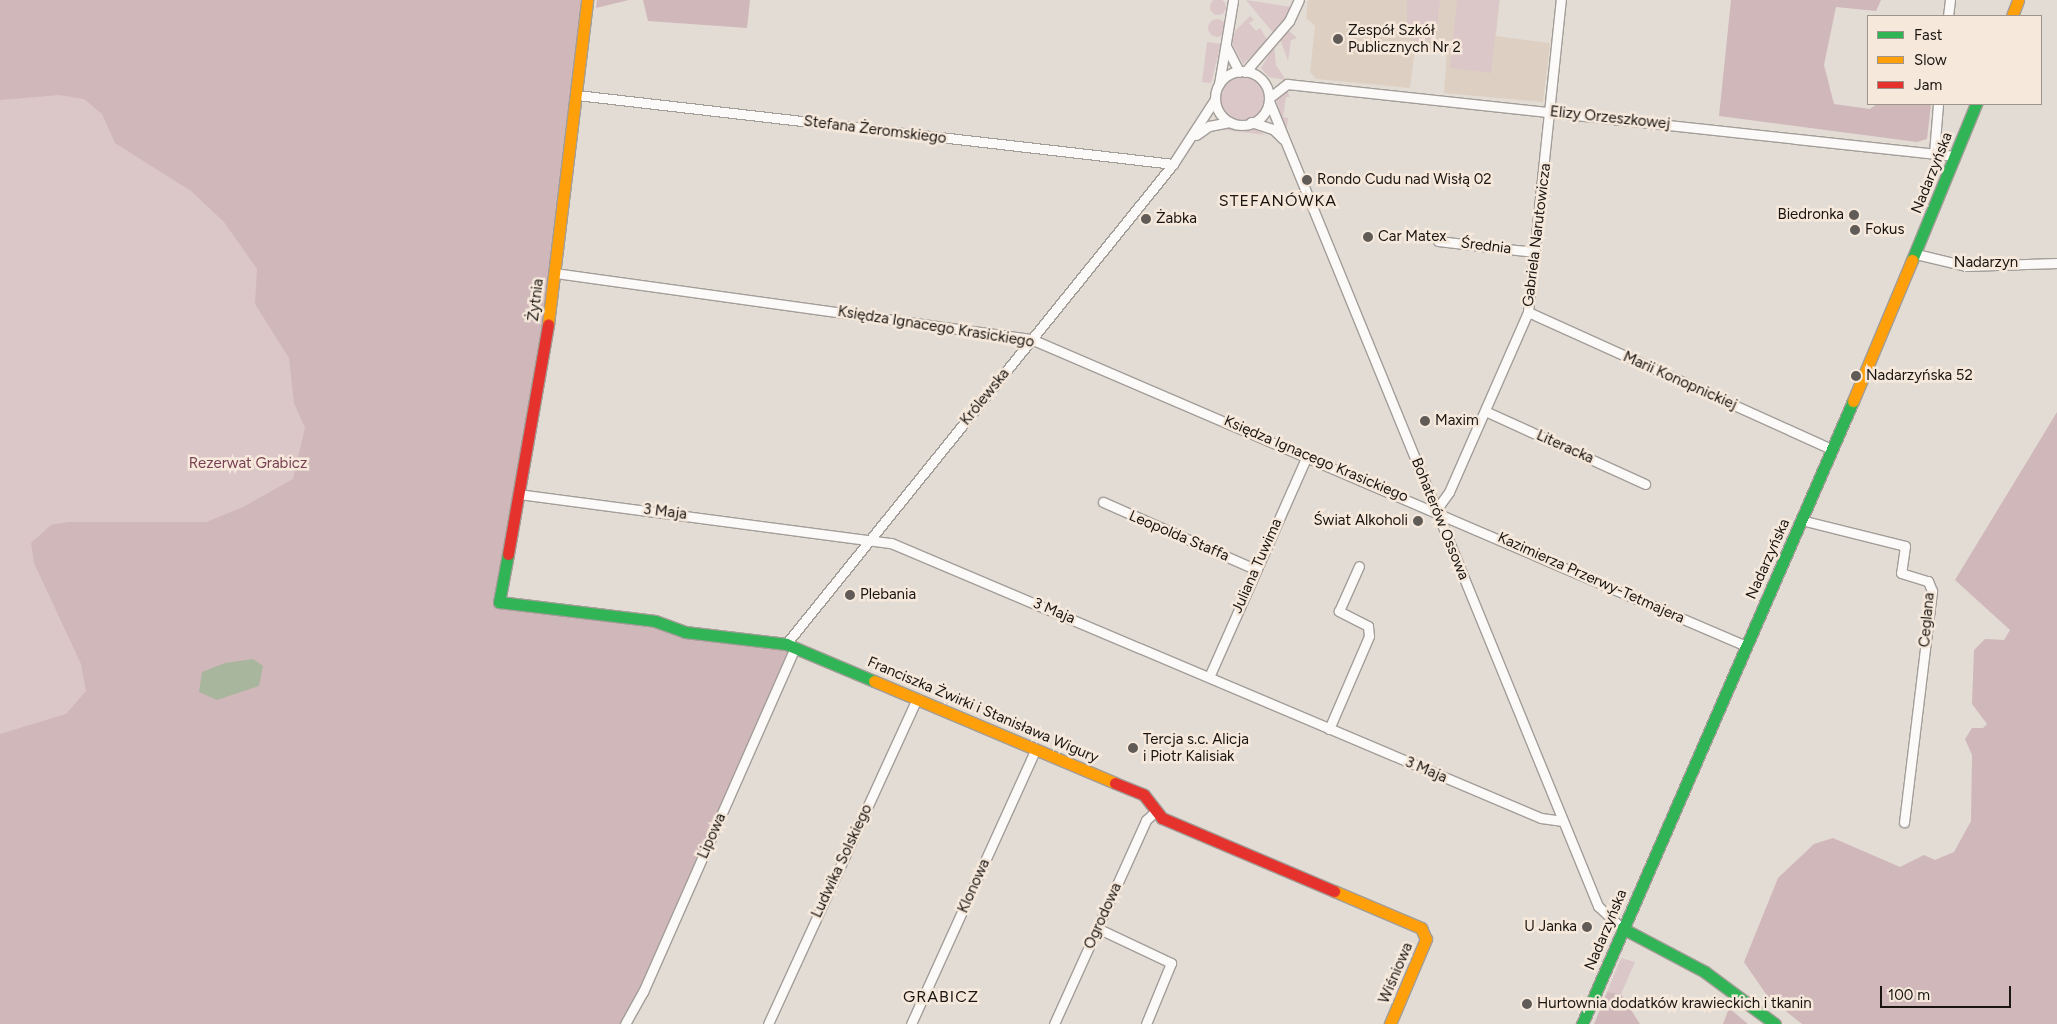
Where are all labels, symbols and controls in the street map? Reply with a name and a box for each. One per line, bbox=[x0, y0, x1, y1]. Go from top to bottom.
legend bbox=[1867, 15, 2042, 105]
place label: Zespół Szkół Publicznych Nr 2 bbox=[1348, 21, 1461, 56]
text: Fast bbox=[1914, 26, 1942, 44]
marker: Zespół Szkół Publicznych Nr 2 bbox=[1332, 33, 1344, 45]
text: Slow bbox=[1914, 51, 1947, 69]
text: Jam bbox=[1914, 76, 1942, 94]
street label: Elizy Orzeszkowej bbox=[1549, 103, 1671, 133]
street label: Stefana Żeromskiego bbox=[803, 112, 947, 148]
street label: Nadarzyńska bbox=[1908, 130, 1956, 216]
street label: Gabriela Narutowicza bbox=[1519, 162, 1555, 308]
place label: Rondo Cudu nad Wisłą 02 bbox=[1317, 171, 1492, 189]
marker: Rondo Cudu nad Wisłą 02 bbox=[1301, 174, 1313, 186]
district label: STEFANÓWKA bbox=[1218, 191, 1338, 211]
place label: Biedronka bbox=[1777, 206, 1844, 224]
marker: Biedronka bbox=[1848, 209, 1860, 221]
place label: Żabka bbox=[1156, 210, 1197, 228]
marker: Żabka bbox=[1140, 213, 1152, 225]
place label: Fokus bbox=[1865, 221, 1904, 239]
marker: Fokus bbox=[1849, 224, 1861, 236]
place label: Car Matex bbox=[1378, 228, 1446, 246]
marker: Car Matex bbox=[1362, 231, 1374, 243]
street label: Średnia bbox=[1460, 234, 1512, 258]
street label: Nadarzyn bbox=[1954, 254, 2018, 272]
street label: Żytnia bbox=[524, 278, 548, 322]
street label: Księdza Ignacego Krasickiego bbox=[837, 303, 1035, 351]
street label: Marii Konopnickiej bbox=[1620, 348, 1740, 414]
street label: Królewska bbox=[957, 365, 1013, 429]
place label: Nadarzyńska 52 bbox=[1866, 367, 1973, 385]
marker: Nadarzyńska 52 bbox=[1850, 370, 1862, 382]
street label: Księdza Ignacego Krasickiego bbox=[1221, 412, 1411, 506]
place label: Maxim bbox=[1435, 412, 1479, 430]
marker: Maxim bbox=[1419, 415, 1431, 427]
street label: Literacka bbox=[1534, 426, 1596, 468]
park label: Rezerwat Grabicz bbox=[189, 455, 307, 473]
street label: Bohaterów Ossowa bbox=[1407, 455, 1473, 583]
street label: 3 Maja bbox=[642, 500, 688, 524]
street label: Leopolda Staffa bbox=[1126, 507, 1232, 565]
place label: Świat Alkoholi bbox=[1313, 512, 1408, 530]
marker: Świat Alkoholi bbox=[1412, 515, 1424, 527]
street label: Juliana Tuwima bbox=[1228, 516, 1286, 616]
street label: Nadarzyńska bbox=[1742, 516, 1794, 602]
street label: Kazimierza Przerwy-Tetmajera bbox=[1495, 529, 1687, 627]
place label: Plebania bbox=[860, 586, 916, 604]
marker: Plebania bbox=[844, 589, 856, 601]
street label: Ceglana bbox=[1916, 592, 1938, 648]
street label: 3 Maja bbox=[1030, 594, 1078, 628]
street label: Franciszka Żwirki i Stanisława Wigury bbox=[865, 653, 1101, 767]
place label: Tercja s.c. Alicja i Piotr Kalisiak bbox=[1143, 730, 1249, 765]
marker: Tercja s.c. Alicja i Piotr Kalisiak bbox=[1127, 742, 1139, 754]
street label: 3 Maja bbox=[1402, 753, 1450, 787]
street label: Ludwika Solskiego bbox=[808, 801, 876, 921]
street label: Lipowa bbox=[694, 810, 730, 862]
street label: Klonowa bbox=[954, 856, 994, 916]
street label: Ogrodowa bbox=[1080, 880, 1126, 952]
street label: Nadarzyńska bbox=[1581, 887, 1631, 973]
place label: U Janka bbox=[1524, 918, 1577, 936]
marker: U Janka bbox=[1581, 921, 1593, 933]
street label: Wiśniowa bbox=[1375, 940, 1417, 1006]
scale bar bbox=[1882, 976, 2013, 1008]
text: 100 m bbox=[1888, 986, 1930, 1004]
district label: GRABICZ bbox=[902, 987, 980, 1007]
place label: Hurtownia dodatków krawieckich i tkanin bbox=[1537, 995, 1812, 1013]
marker: Hurtownia dodatków krawieckich i tkanin bbox=[1521, 998, 1533, 1010]

